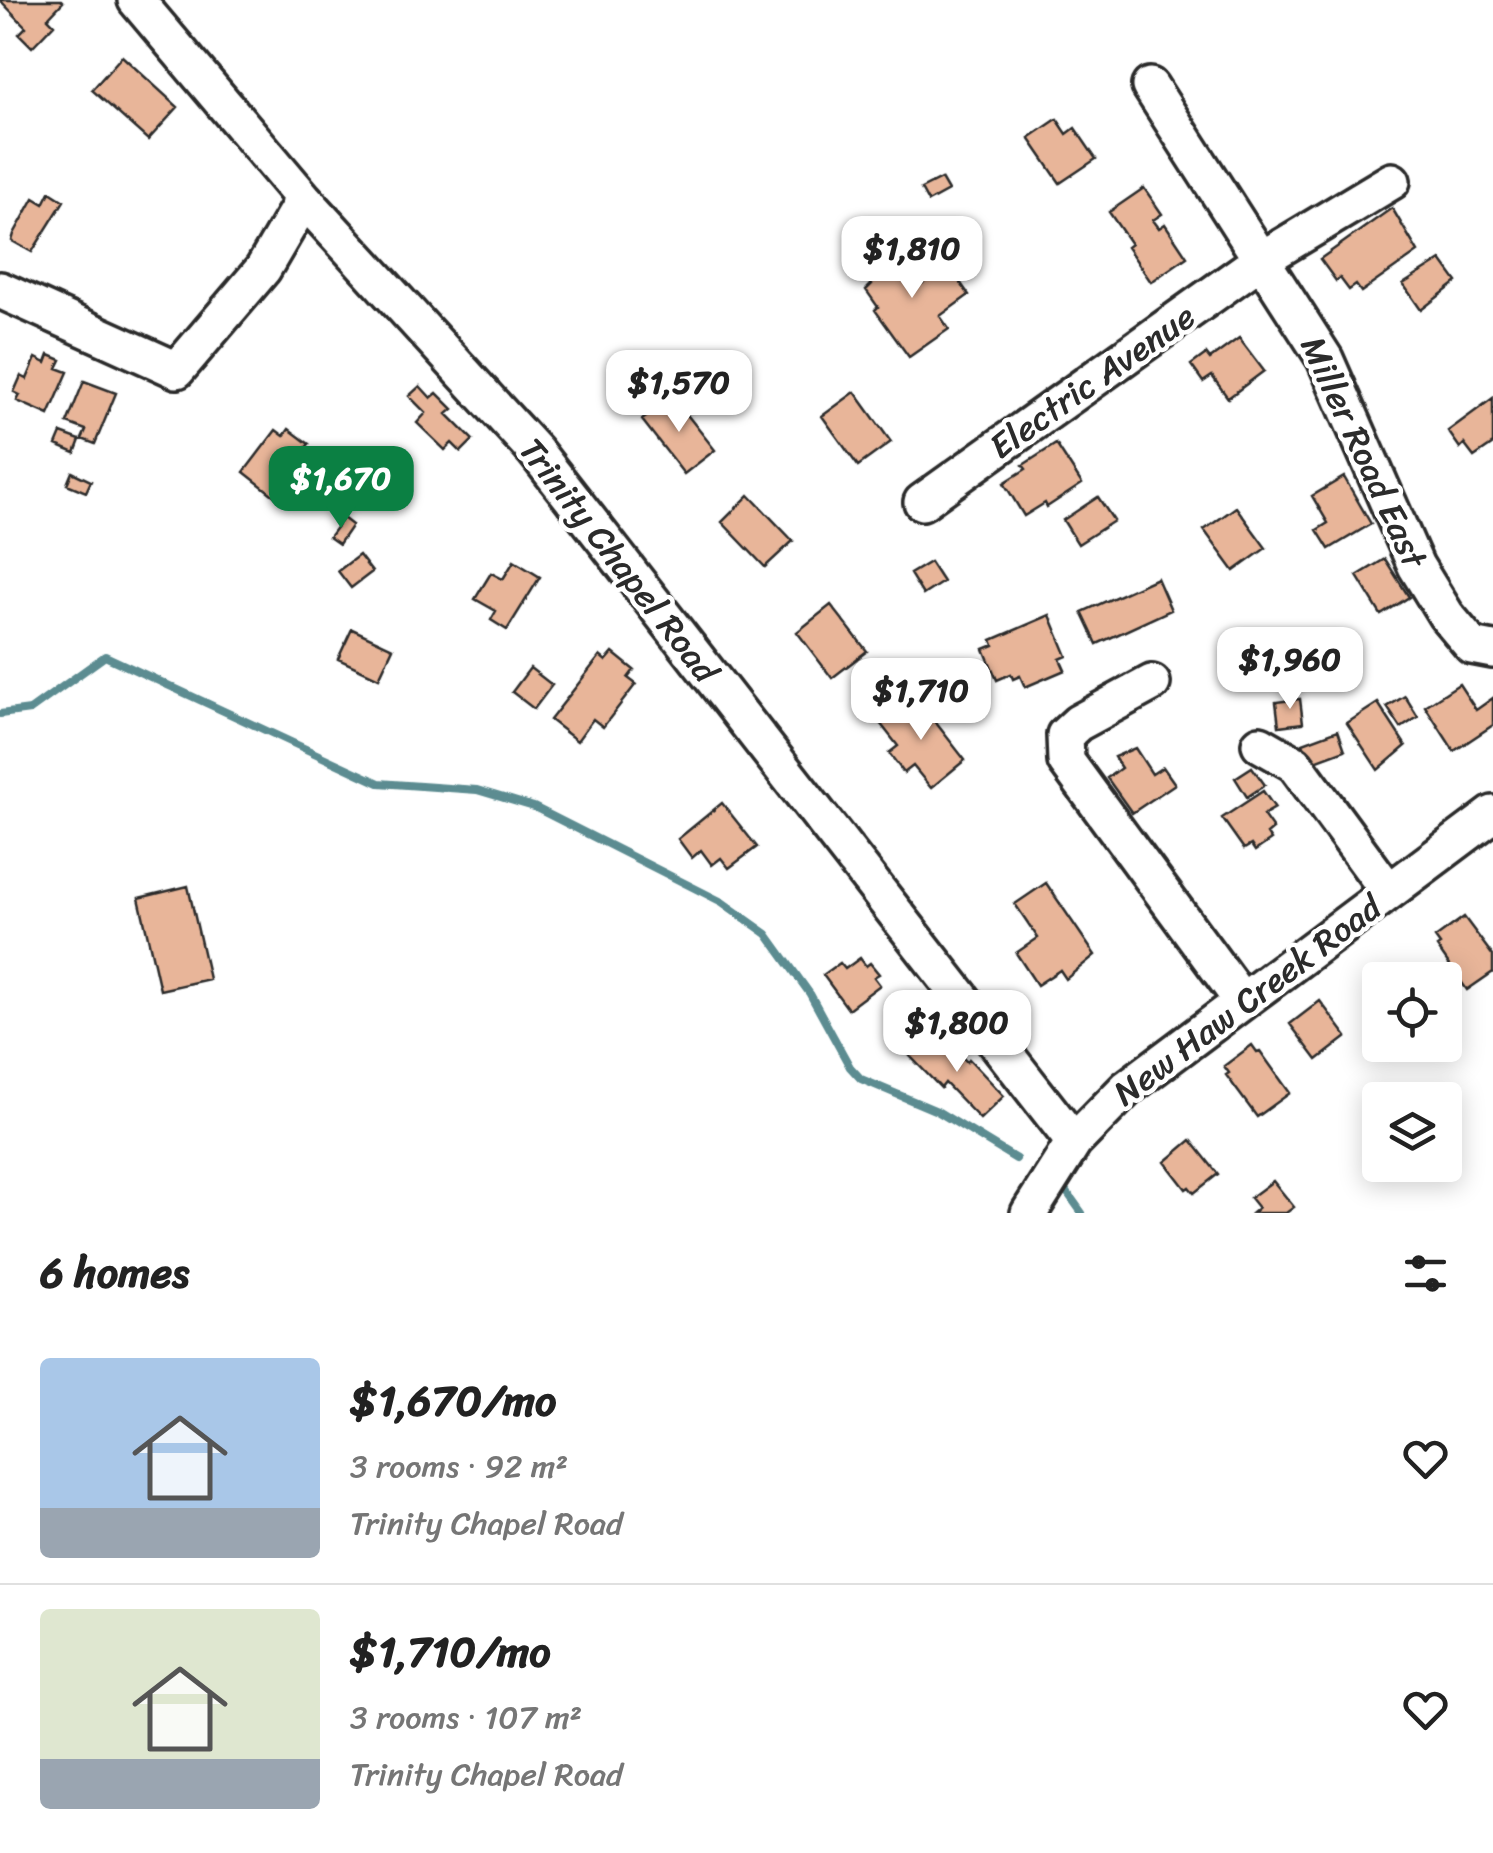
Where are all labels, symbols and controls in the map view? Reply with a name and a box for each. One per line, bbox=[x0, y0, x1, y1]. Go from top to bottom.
pin: $1,810 bbox=[831, 216, 993, 301]
text: $1,810 bbox=[863, 220, 961, 277]
street label: Electric Avenue bbox=[975, 286, 1209, 476]
street label: Miller Road East bbox=[1283, 325, 1446, 580]
pin: $1,570 bbox=[598, 350, 760, 435]
text: $1,570 bbox=[628, 354, 730, 411]
street label: Trinity Chapel Road bbox=[503, 423, 737, 699]
pin: $1,670 bbox=[260, 446, 422, 531]
text: $1,670 bbox=[291, 450, 391, 507]
pin: $1,960 bbox=[1209, 627, 1371, 712]
text: $1,960 bbox=[1239, 631, 1341, 688]
pin: $1,710 bbox=[840, 658, 1002, 743]
text: $1,710 bbox=[873, 662, 969, 719]
street label: New Haw Creek Road bbox=[1099, 876, 1397, 1122]
map controls bbox=[1362, 962, 1462, 1182]
button: locate bbox=[1362, 962, 1462, 1062]
pin: $1,800 bbox=[876, 990, 1038, 1075]
text: $1,800 bbox=[905, 994, 1009, 1051]
button: layers bbox=[1362, 1082, 1462, 1182]
text: 6 homes bbox=[40, 1236, 189, 1310]
icon: filters bbox=[1398, 1246, 1453, 1301]
text: $1,670/mo bbox=[350, 1364, 556, 1438]
icon: home bbox=[120, 1398, 240, 1518]
icon: heart bbox=[1398, 1431, 1453, 1486]
text: 3 rooms · 92 m² bbox=[350, 1438, 568, 1495]
text: Trinity Chapel Road bbox=[350, 1495, 623, 1552]
text: $1,710/mo bbox=[350, 1615, 551, 1689]
icon: home bbox=[120, 1649, 240, 1769]
icon: heart bbox=[1398, 1682, 1453, 1737]
text: 3 rooms · 107 m² bbox=[350, 1689, 582, 1746]
text: Trinity Chapel Road bbox=[350, 1746, 623, 1803]

